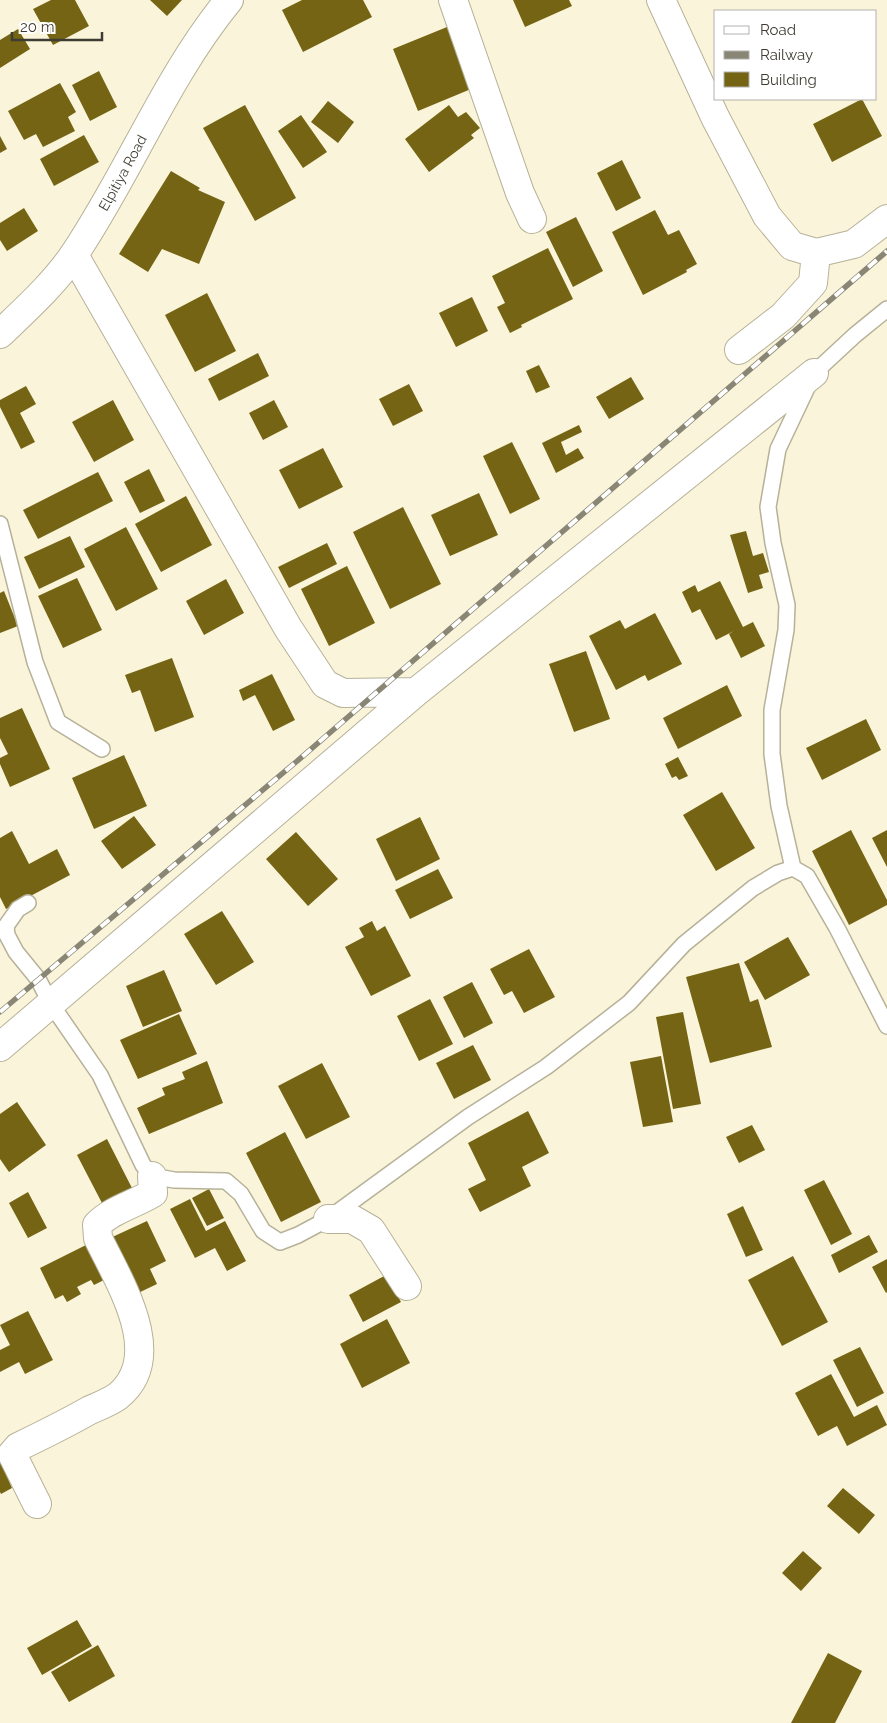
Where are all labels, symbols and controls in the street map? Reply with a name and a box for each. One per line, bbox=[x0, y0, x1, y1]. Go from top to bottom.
scale bar bbox=[12, 10, 102, 42]
legend bbox=[714, 10, 877, 100]
text: 20 m bbox=[20, 18, 55, 36]
text: Road bbox=[760, 21, 796, 39]
text: Railway bbox=[760, 46, 813, 64]
text: Building bbox=[760, 71, 817, 89]
street label: Elpitiya Road bbox=[95, 132, 150, 213]

